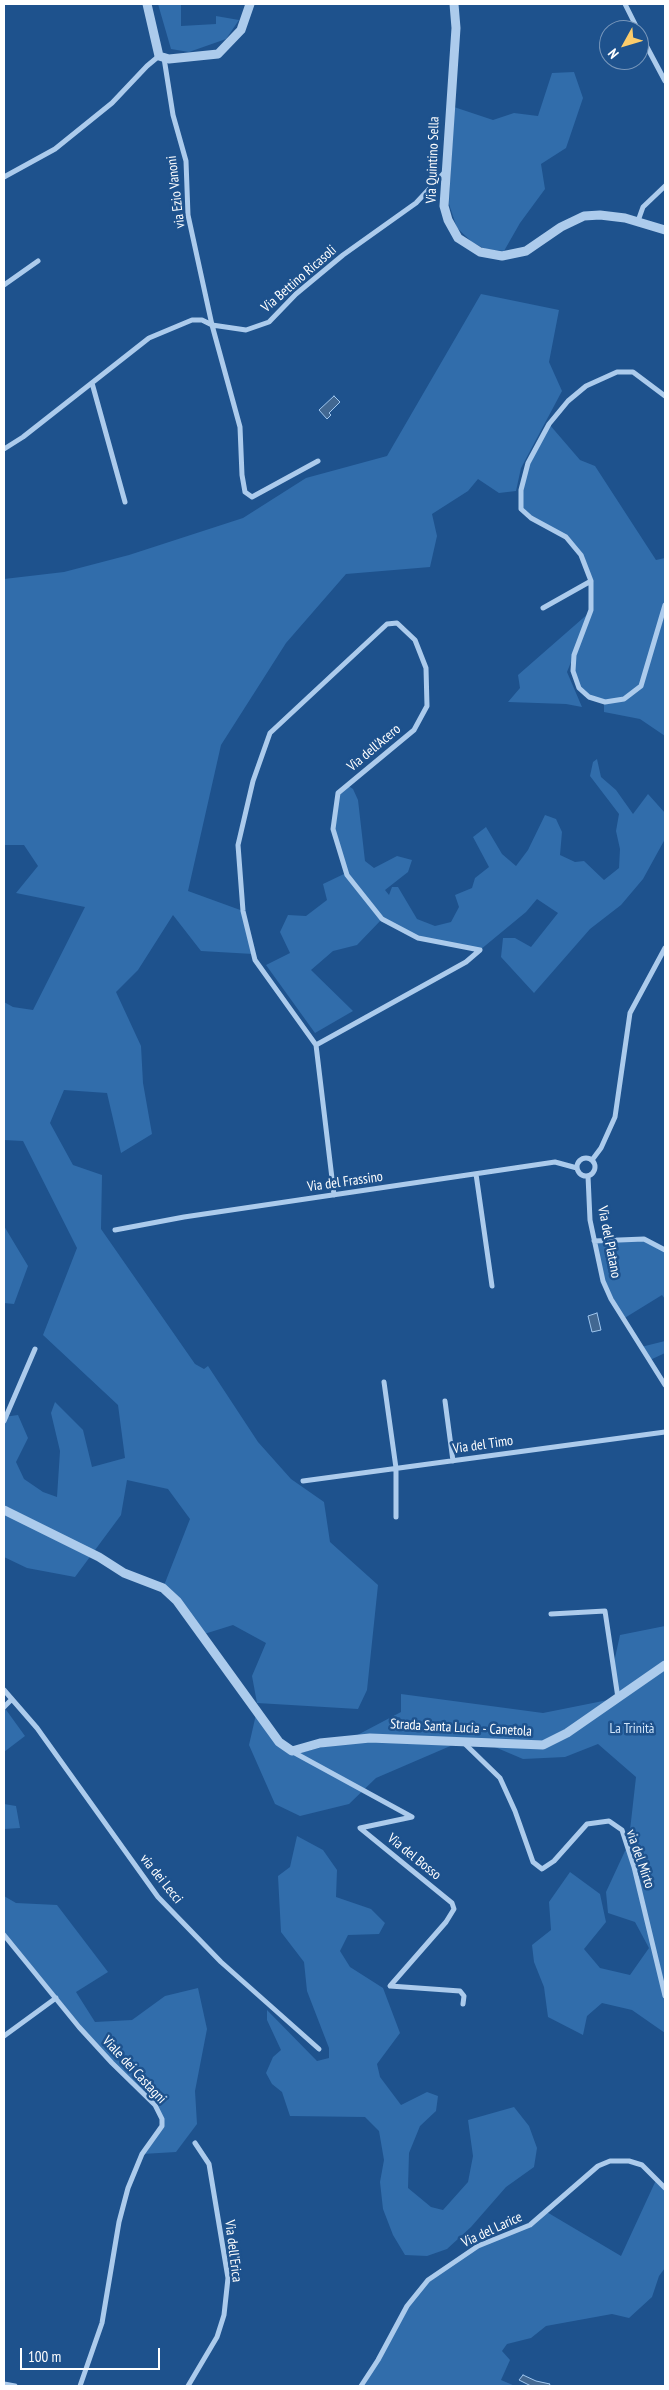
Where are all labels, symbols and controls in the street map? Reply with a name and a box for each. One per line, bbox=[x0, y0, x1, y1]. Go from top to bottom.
north arrow bbox=[599, 20, 649, 70]
text: N bbox=[604, 45, 622, 62]
street label: Via Quintino Sella bbox=[423, 116, 443, 204]
street label: via Ezio Vanoni bbox=[163, 155, 189, 229]
street label: Via Bettino Ricasoli bbox=[258, 242, 340, 316]
street label: Via dell'Acero bbox=[344, 721, 404, 775]
street label: Via del Frassino bbox=[306, 1168, 384, 1196]
street label: Via del Platano bbox=[594, 1205, 624, 1279]
street label: Via del Timo bbox=[452, 1432, 514, 1458]
street label: Strada Santa Lucia - Canetola bbox=[390, 1716, 532, 1740]
park label: La Trinità bbox=[610, 1721, 654, 1737]
street label: via del Mirto bbox=[622, 1827, 658, 1891]
street label: Via del Bosso bbox=[384, 1830, 444, 1884]
street label: via dei Lecci bbox=[136, 1851, 186, 1907]
street label: Viale dei Castagni bbox=[98, 2033, 170, 2107]
street label: Via del Larice bbox=[459, 2209, 525, 2251]
street label: Via dell'Erica bbox=[221, 2219, 245, 2283]
scale bar bbox=[22, 2338, 162, 2370]
text: 100 m bbox=[28, 2347, 61, 2366]

